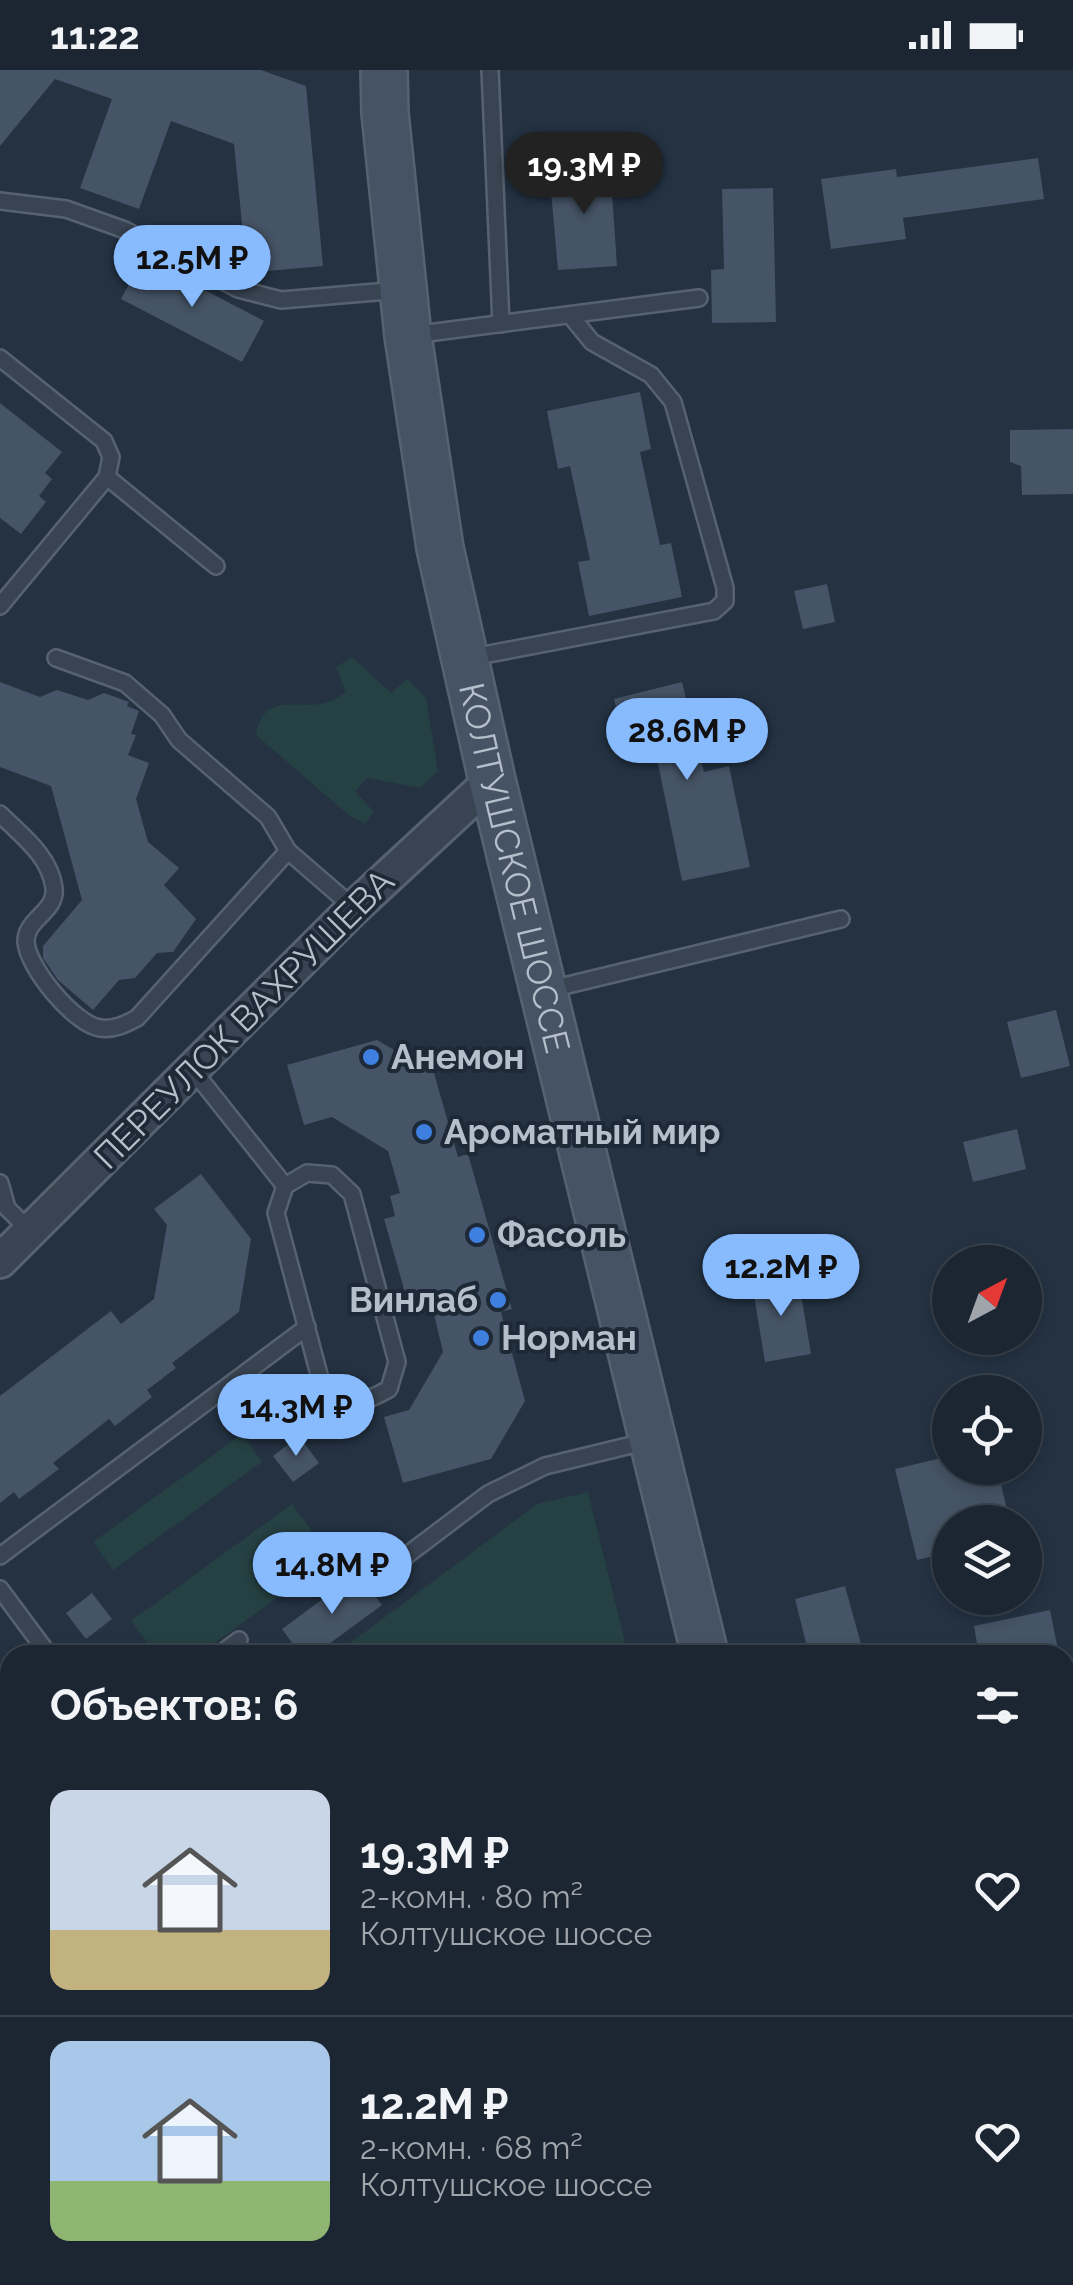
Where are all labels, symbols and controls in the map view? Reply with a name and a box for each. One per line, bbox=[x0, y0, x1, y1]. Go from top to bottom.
text: 11:22 bbox=[50, 13, 140, 58]
pin: 19.3M ₽ bbox=[492, 132, 676, 217]
text: 19.3M ₽ bbox=[527, 146, 641, 183]
pin: 12.5M ₽ bbox=[100, 225, 284, 310]
text: 12.5M ₽ bbox=[136, 239, 248, 276]
street label: КОЛТУШСКОЕ ШОССЕ bbox=[451, 679, 579, 1057]
pin: 28.6M ₽ bbox=[595, 698, 779, 783]
text: 28.6M ₽ bbox=[628, 712, 746, 749]
street label: ПЕРЕУЛОК ВАХРУШЕВА bbox=[86, 860, 402, 1177]
place label: Анемон bbox=[391, 1036, 524, 1077]
marker: Анемон bbox=[360, 1046, 382, 1068]
place label: Ароматный мир bbox=[444, 1111, 721, 1152]
marker: Ароматный мир bbox=[413, 1121, 435, 1143]
place label: Фасоль bbox=[497, 1214, 626, 1255]
marker: Фасоль bbox=[466, 1224, 488, 1246]
pin: 12.2M ₽ bbox=[689, 1234, 873, 1319]
north arrow bbox=[932, 1245, 1042, 1355]
map controls bbox=[932, 1245, 1042, 1615]
text: 12.2M ₽ bbox=[724, 1248, 838, 1285]
place label: Винлаб bbox=[349, 1279, 478, 1320]
marker: Винлаб bbox=[487, 1289, 509, 1311]
place label: Норман bbox=[501, 1317, 637, 1358]
marker: Норман bbox=[470, 1327, 492, 1349]
pin: 14.3M ₽ bbox=[204, 1374, 388, 1459]
button: locate bbox=[932, 1375, 1042, 1485]
text: 14.3M ₽ bbox=[239, 1388, 353, 1425]
button: layers bbox=[932, 1505, 1042, 1615]
pin: 14.8M ₽ bbox=[240, 1532, 424, 1617]
text: 14.8M ₽ bbox=[275, 1546, 389, 1583]
icon: filters bbox=[970, 1678, 1025, 1733]
text: Объектов: 6 bbox=[50, 1681, 298, 1730]
text: 19.3M ₽ bbox=[360, 1829, 509, 1878]
icon: home bbox=[130, 1830, 250, 1950]
icon: heart bbox=[970, 1863, 1025, 1918]
text: 2-комн. · 80 m² bbox=[360, 1878, 583, 1915]
text: Колтушское шоссе bbox=[360, 1915, 652, 1952]
text: 12.2M ₽ bbox=[360, 2080, 508, 2129]
icon: home bbox=[130, 2081, 250, 2201]
icon: heart bbox=[970, 2114, 1025, 2169]
text: 2-комн. · 68 m² bbox=[360, 2129, 583, 2166]
text: Колтушское шоссе bbox=[360, 2166, 652, 2203]

